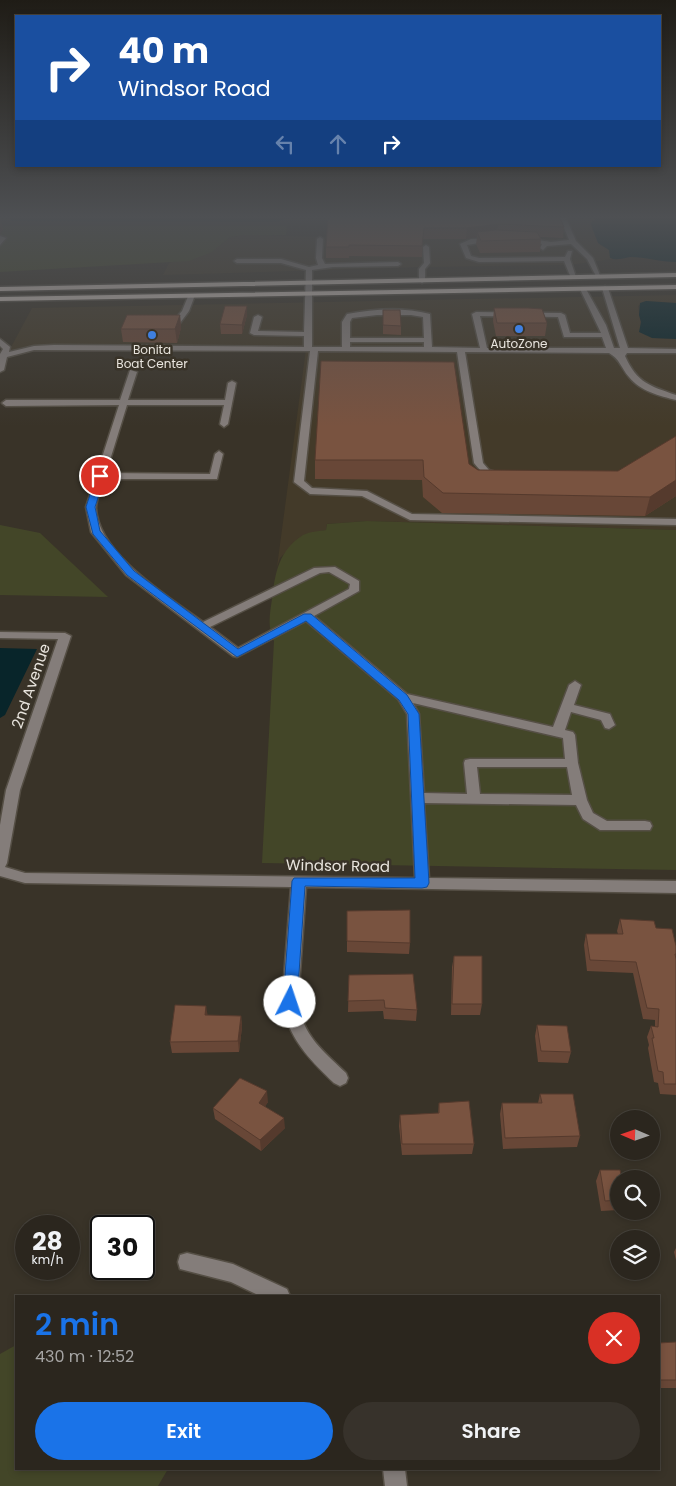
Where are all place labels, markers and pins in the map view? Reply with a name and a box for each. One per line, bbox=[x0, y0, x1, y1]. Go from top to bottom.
marker: AutoZone bbox=[513, 323, 525, 335]
marker: Bonita Boat Center bbox=[146, 329, 158, 341]
place label: AutoZone bbox=[490, 335, 548, 352]
place label: Bonita Boat Center bbox=[116, 341, 188, 372]
pin bbox=[79, 455, 121, 497]

